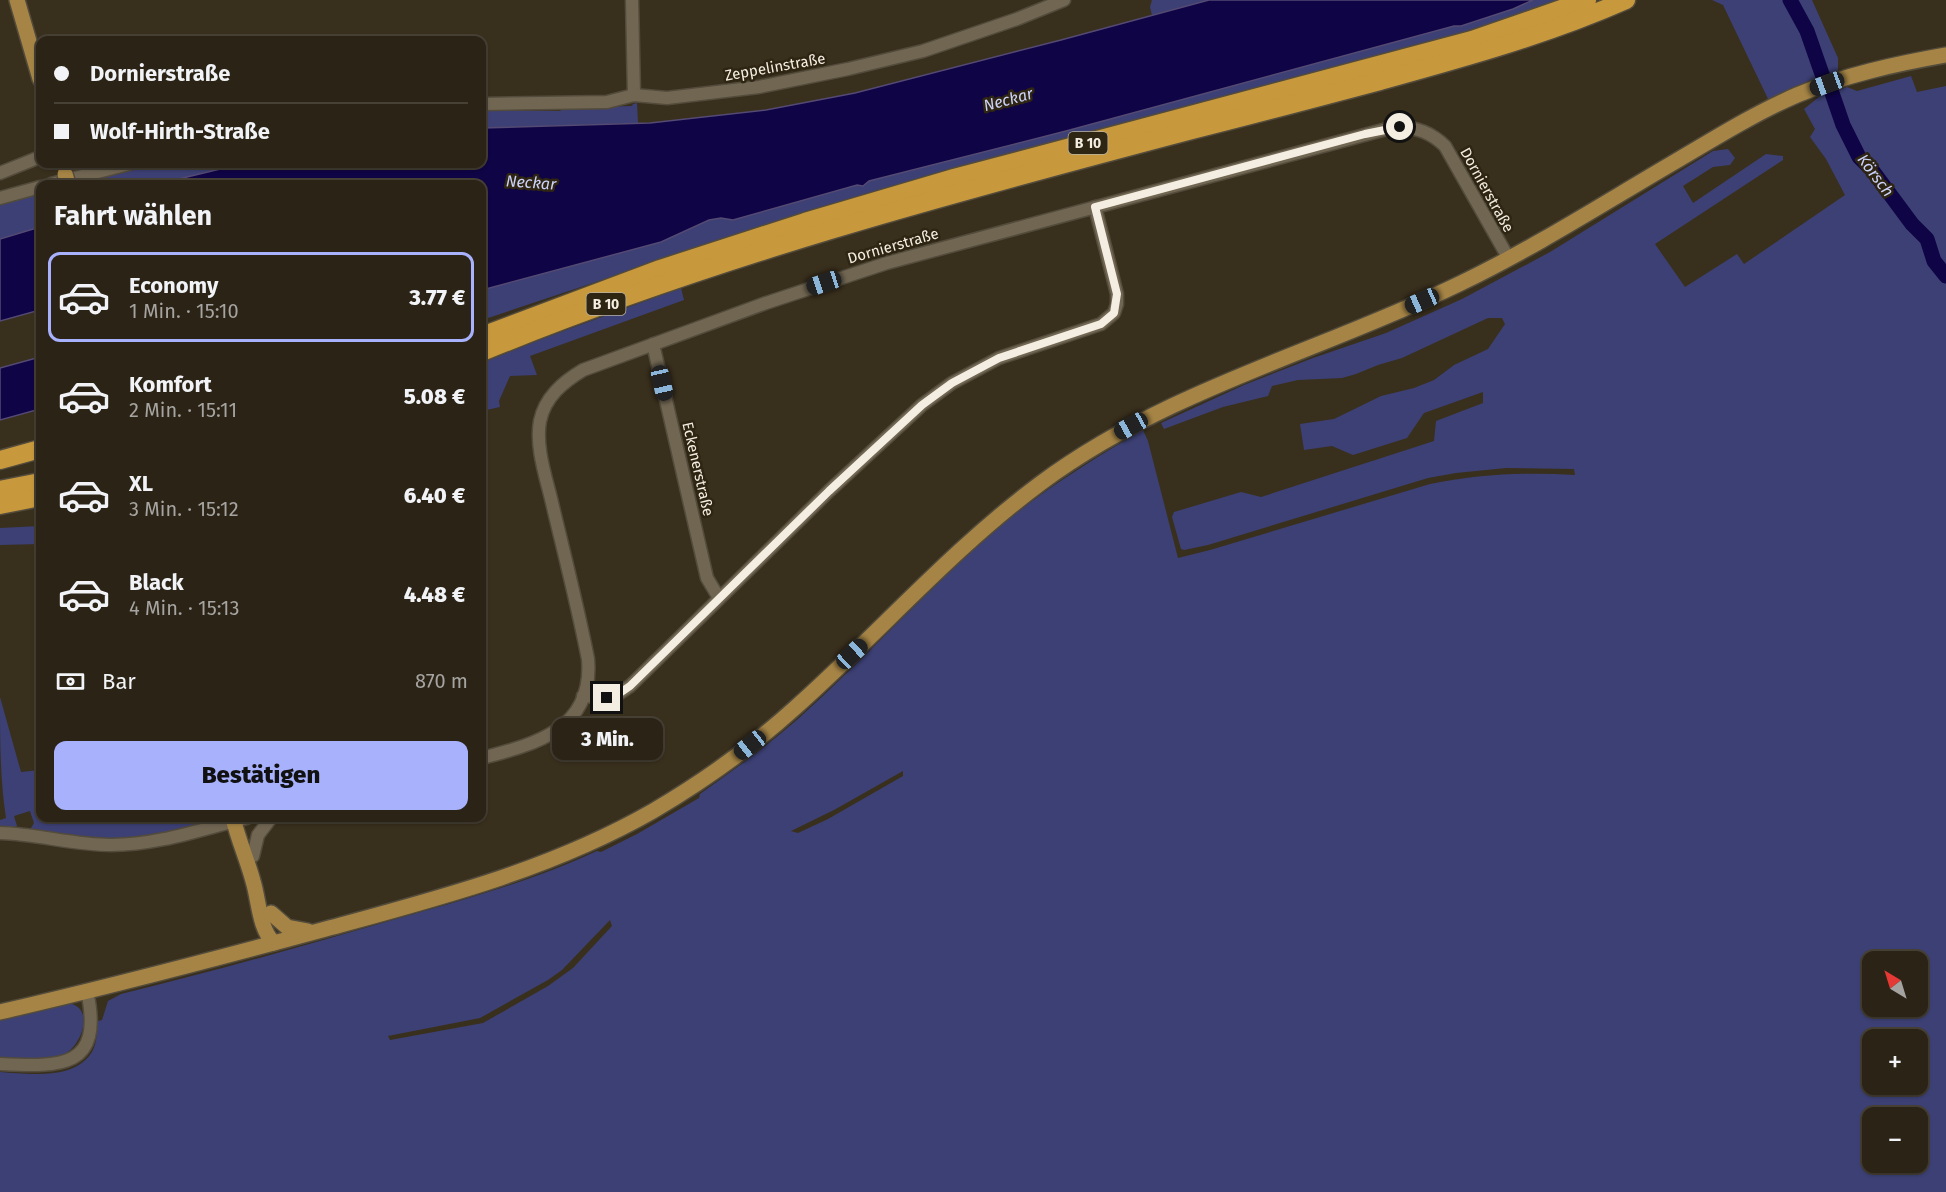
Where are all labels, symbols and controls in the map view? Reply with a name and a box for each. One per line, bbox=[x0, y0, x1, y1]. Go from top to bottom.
street label: Zeppelinstraße bbox=[723, 49, 827, 85]
text: Dornierstraße bbox=[90, 60, 230, 87]
car bbox=[1807, 69, 1847, 99]
water label: Neckar bbox=[981, 84, 1036, 115]
route start bbox=[1386, 113, 1413, 140]
text: Wolf-Hirth-Straße bbox=[90, 118, 270, 145]
road number: B 10 bbox=[1068, 132, 1108, 154]
street label: Dornierstraße bbox=[1456, 145, 1518, 235]
water label: Körsch bbox=[1853, 150, 1898, 200]
water label: Neckar bbox=[505, 171, 558, 194]
text: Fahrt wählen bbox=[54, 200, 212, 232]
street label: Dornierstraße bbox=[845, 224, 941, 268]
car bbox=[804, 269, 844, 297]
icon: car bbox=[57, 270, 111, 324]
text: Economy bbox=[129, 272, 218, 299]
text: 3.77 € bbox=[409, 284, 465, 311]
car bbox=[1402, 285, 1442, 317]
road number: B 10 bbox=[586, 293, 626, 315]
text: 1 Min. · 15:10 bbox=[129, 299, 239, 323]
car bbox=[649, 363, 675, 403]
icon: car bbox=[57, 369, 111, 423]
text: Komfort bbox=[129, 371, 212, 398]
text: 5.08 € bbox=[404, 383, 465, 410]
text: 2 Min. · 15:11 bbox=[129, 398, 237, 422]
car bbox=[1111, 409, 1151, 443]
street label: Eckenerstraße bbox=[678, 420, 718, 518]
icon: car bbox=[57, 468, 111, 522]
text: XL bbox=[129, 470, 153, 497]
text: 6.40 € bbox=[404, 482, 465, 509]
text: 3 Min. · 15:12 bbox=[129, 497, 239, 521]
icon: car bbox=[57, 567, 111, 621]
text: Black bbox=[129, 569, 184, 596]
text: 4.48 € bbox=[404, 581, 465, 608]
text: 4 Min. · 15:13 bbox=[129, 596, 239, 620]
car bbox=[833, 635, 871, 673]
icon: cash bbox=[54, 665, 87, 698]
text: Bar bbox=[102, 668, 136, 695]
text: 870 m bbox=[415, 669, 468, 693]
route end bbox=[593, 684, 620, 711]
callout: 3 Min. bbox=[552, 719, 662, 761]
text: 3 Min. bbox=[581, 727, 634, 751]
car bbox=[730, 727, 770, 763]
button: Bestätigen bbox=[54, 741, 468, 810]
north arrow bbox=[1862, 951, 1928, 1017]
map controls bbox=[1862, 951, 1928, 1173]
button: + bbox=[1862, 1029, 1928, 1095]
button: − bbox=[1862, 1107, 1928, 1173]

